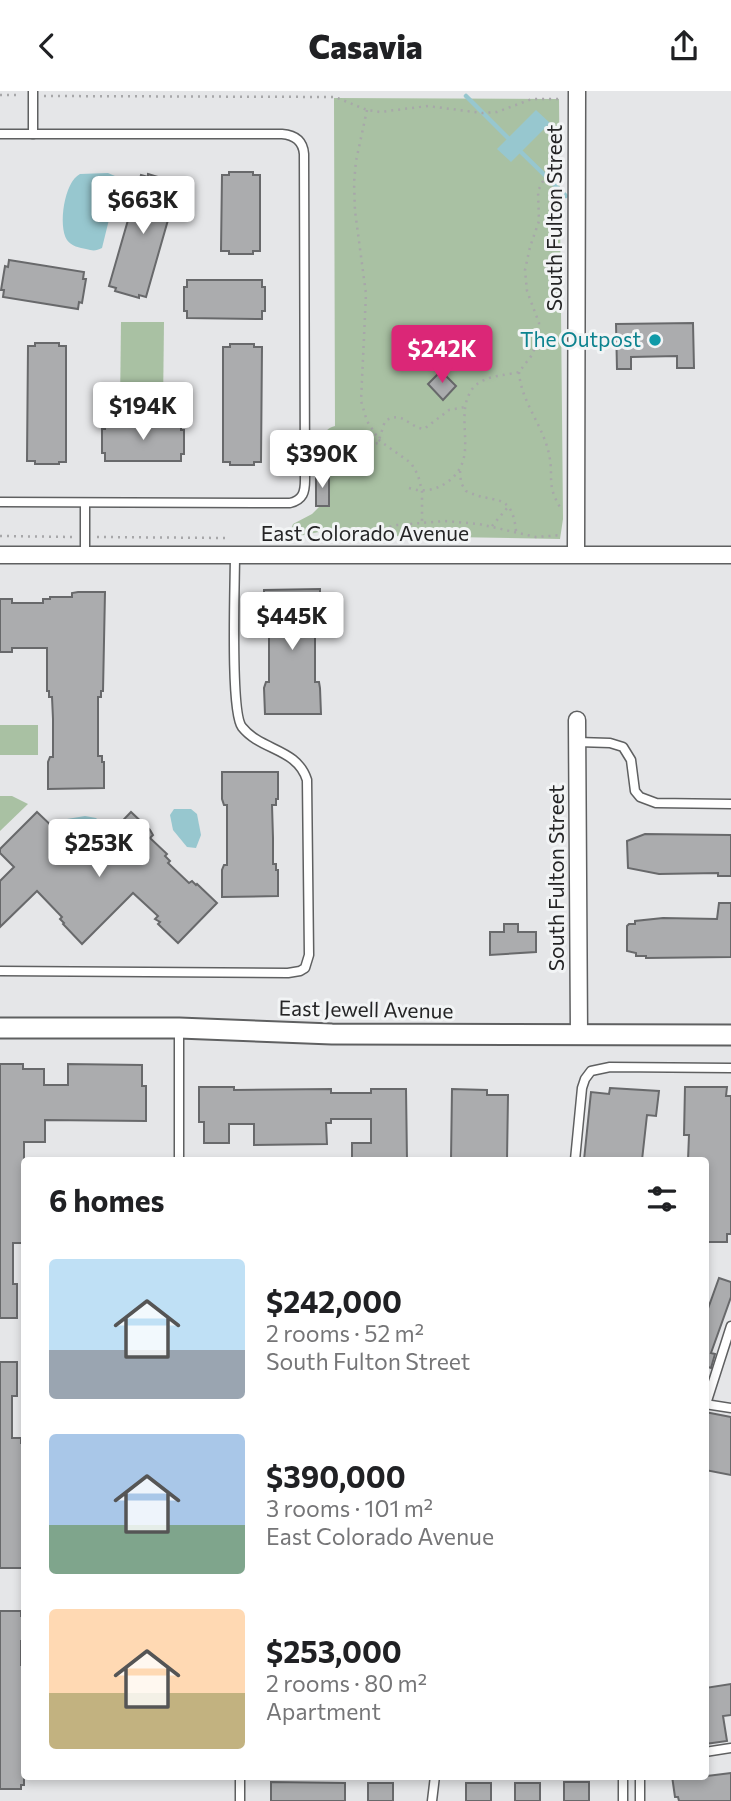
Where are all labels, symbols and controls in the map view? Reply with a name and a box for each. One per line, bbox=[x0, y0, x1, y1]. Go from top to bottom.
text: Casavia bbox=[308, 26, 423, 66]
icon: back bbox=[28, 27, 66, 65]
icon: share bbox=[665, 27, 703, 65]
street label: South Fulton Street bbox=[541, 125, 566, 311]
pin: $663K bbox=[94, 177, 192, 236]
text: $663K bbox=[108, 185, 178, 213]
pin: $242K bbox=[393, 325, 491, 385]
place label: The Outpost bbox=[520, 326, 641, 351]
marker: The Outpost bbox=[647, 332, 663, 348]
text: $242K bbox=[407, 334, 477, 362]
pin: $194K bbox=[94, 383, 192, 442]
text: $194K bbox=[109, 391, 177, 419]
pin: $390K bbox=[273, 431, 371, 490]
text: $390K bbox=[286, 439, 358, 467]
street label: East Colorado Avenue bbox=[261, 520, 469, 545]
pin: $445K bbox=[243, 593, 341, 652]
text: $445K bbox=[257, 601, 327, 629]
street label: South Fulton Street bbox=[543, 785, 568, 971]
pin: $253K bbox=[50, 819, 148, 879]
text: $253K bbox=[64, 828, 134, 856]
street label: East Jewell Avenue bbox=[278, 994, 454, 1023]
icon: filters bbox=[643, 1180, 681, 1218]
text: 6 homes bbox=[49, 1181, 164, 1218]
text: $242,000 bbox=[266, 1282, 402, 1319]
icon: home bbox=[105, 1287, 189, 1371]
text: 2 rooms · 52 m² bbox=[266, 1319, 424, 1347]
text: South Fulton Street bbox=[266, 1347, 470, 1375]
text: $390,000 bbox=[266, 1457, 406, 1494]
icon: home bbox=[105, 1462, 189, 1546]
text: 3 rooms · 101 m² bbox=[266, 1494, 433, 1522]
text: East Colorado Avenue bbox=[266, 1522, 494, 1550]
text: $253,000 bbox=[266, 1632, 402, 1669]
icon: home bbox=[105, 1637, 189, 1721]
text: 2 rooms · 80 m² bbox=[266, 1669, 427, 1697]
text: Apartment bbox=[266, 1697, 381, 1725]

